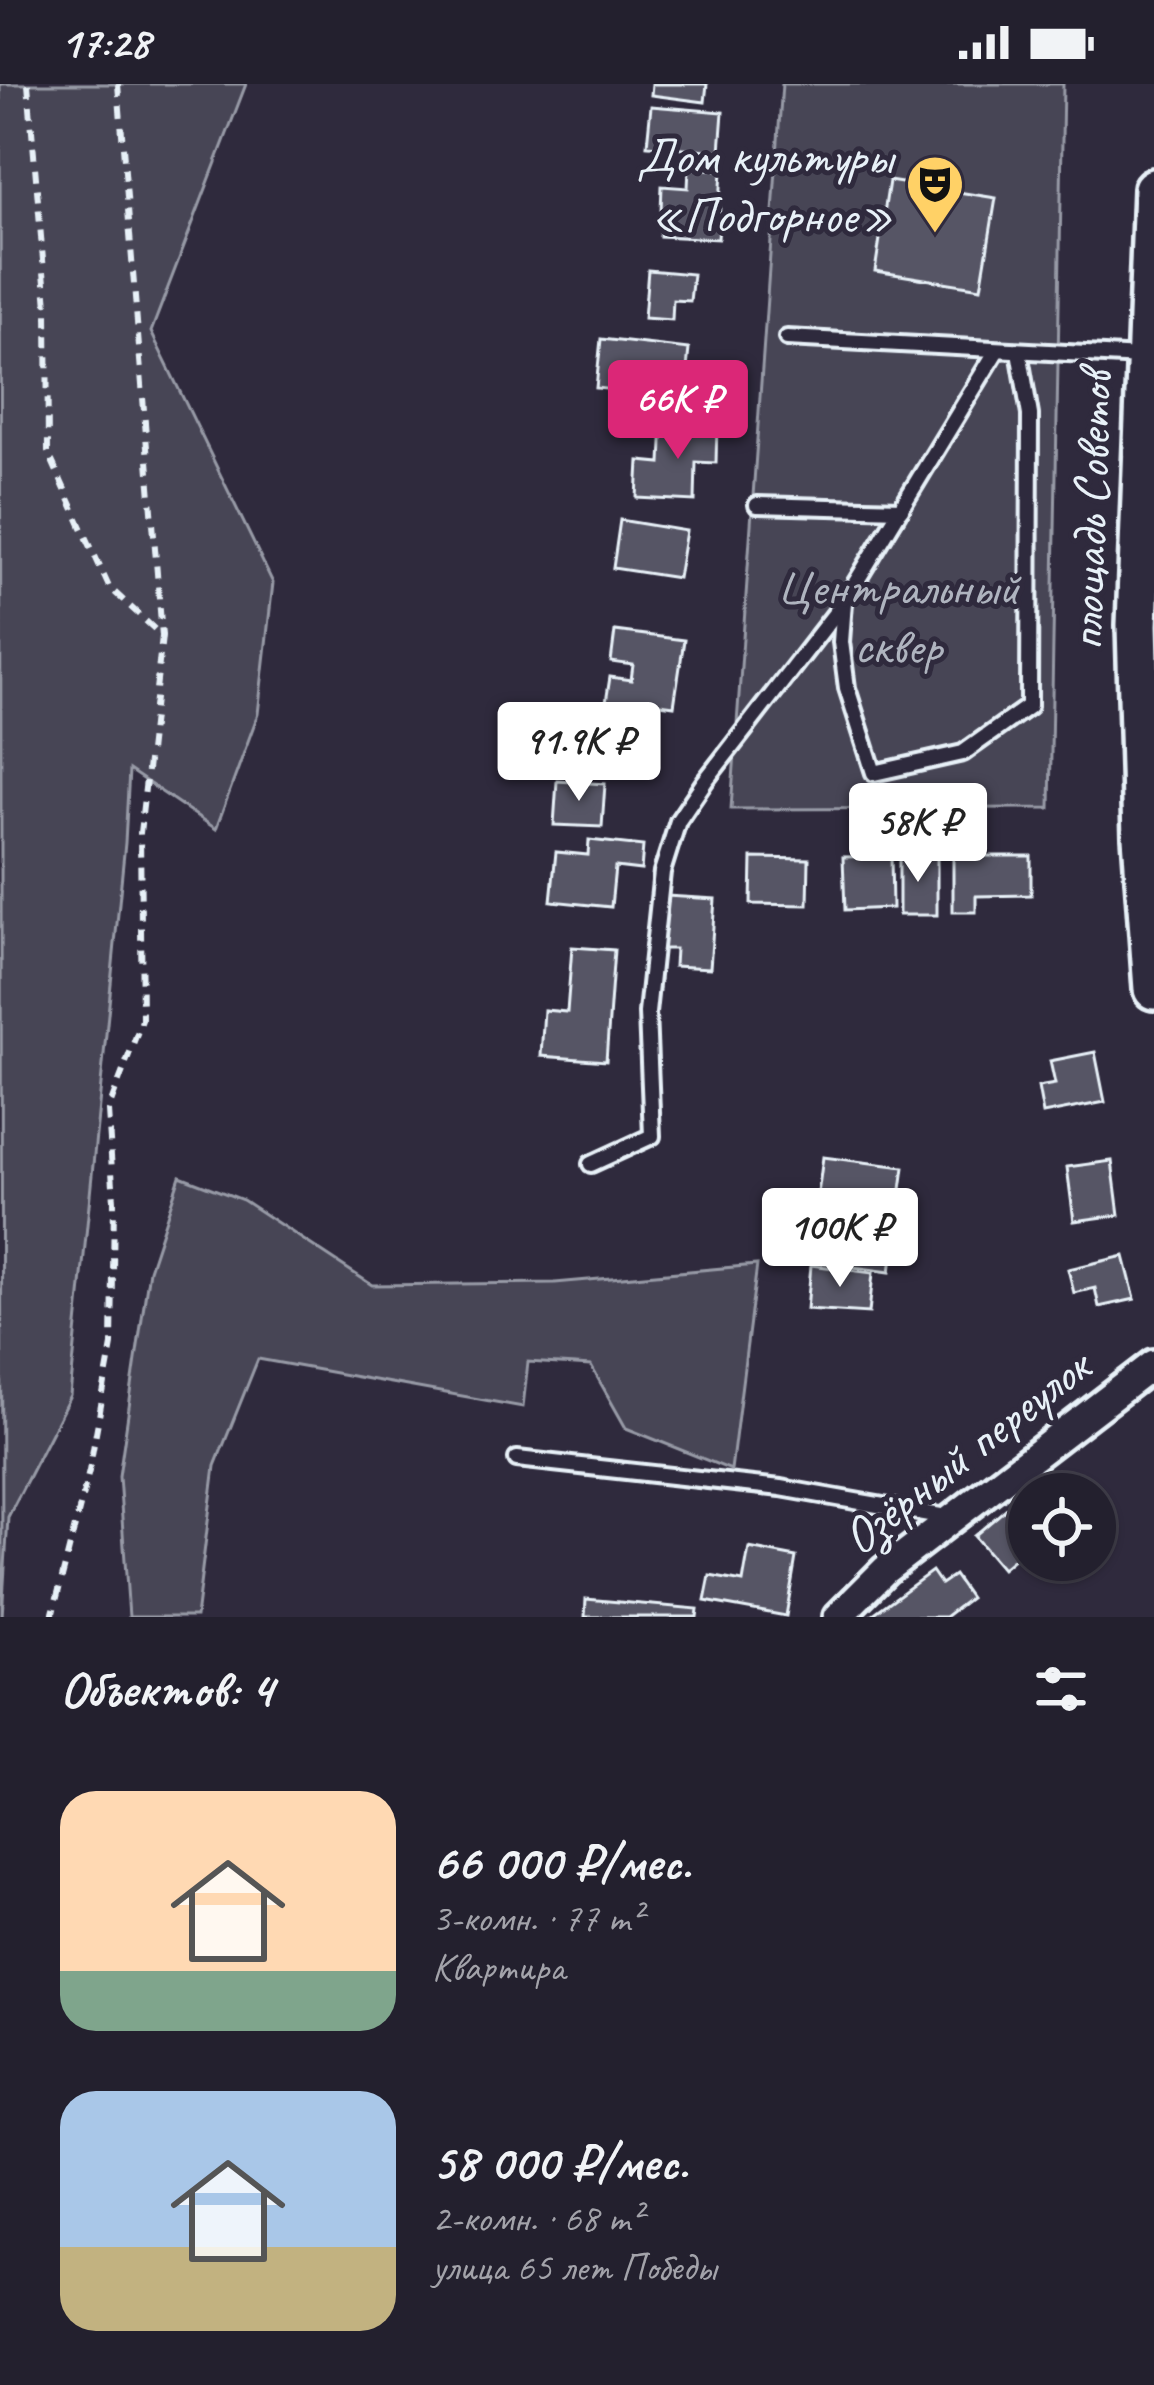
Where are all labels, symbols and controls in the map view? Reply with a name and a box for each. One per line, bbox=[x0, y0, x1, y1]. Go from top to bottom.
text: 17:28 bbox=[60, 14, 150, 71]
place label: Дом культуры «Подгорное» bbox=[637, 124, 897, 247]
theatre icon: Дом культуры «Подгорное» bbox=[904, 153, 966, 235]
pin: 66K ₽ bbox=[594, 360, 762, 462]
street label: площадь Советов bbox=[1053, 362, 1127, 652]
text: 66K ₽ bbox=[635, 374, 721, 423]
park label: Центральный сквер bbox=[777, 555, 1022, 678]
pin: 91.9K ₽ bbox=[468, 702, 690, 804]
text: 91.9K ₽ bbox=[525, 716, 633, 765]
pin: 58K ₽ bbox=[834, 783, 1002, 885]
text: 58K ₽ bbox=[876, 797, 960, 846]
pin: 100K ₽ bbox=[742, 1188, 938, 1290]
text: 100K ₽ bbox=[789, 1202, 891, 1251]
street label: Озёрный переулок bbox=[829, 1332, 1106, 1569]
map controls bbox=[1008, 1473, 1116, 1581]
button: locate bbox=[1008, 1473, 1116, 1581]
icon: filters bbox=[1028, 1656, 1094, 1722]
text: Объектов: 4 bbox=[60, 1657, 273, 1721]
text: 66 000 ₽/мес. bbox=[432, 1830, 691, 1894]
icon: home bbox=[156, 1839, 300, 1983]
text: 3-комн. · 77 m² bbox=[432, 1894, 642, 1943]
text: Квартира bbox=[432, 1943, 565, 1992]
text: 58 000 ₽/мес. bbox=[432, 2130, 688, 2194]
icon: home bbox=[156, 2139, 300, 2283]
text: 2-комн. · 68 m² bbox=[432, 2194, 642, 2243]
text: улица 65 лет Победы bbox=[432, 2243, 716, 2292]

